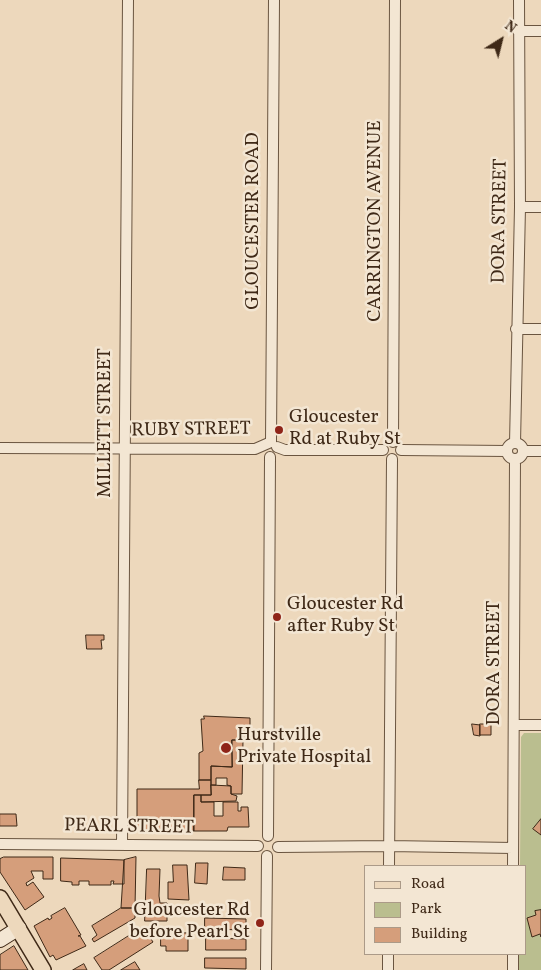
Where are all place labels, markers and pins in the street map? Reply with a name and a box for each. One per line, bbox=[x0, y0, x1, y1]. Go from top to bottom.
place label: Gloucester Rd at Ruby St bbox=[289, 408, 401, 452]
marker: Gloucester Rd at Ruby St bbox=[273, 424, 285, 436]
place label: Gloucester Rd after Ruby St bbox=[287, 595, 404, 639]
marker: Gloucester Rd after Ruby St bbox=[271, 611, 283, 623]
place label: Hurstville Private Hospital bbox=[237, 726, 371, 770]
marker: Hurstville Private Hospital bbox=[219, 741, 233, 755]
place label: Gloucester Rd before Pearl St bbox=[130, 901, 250, 945]
marker: Gloucester Rd before Pearl St bbox=[254, 917, 266, 929]

